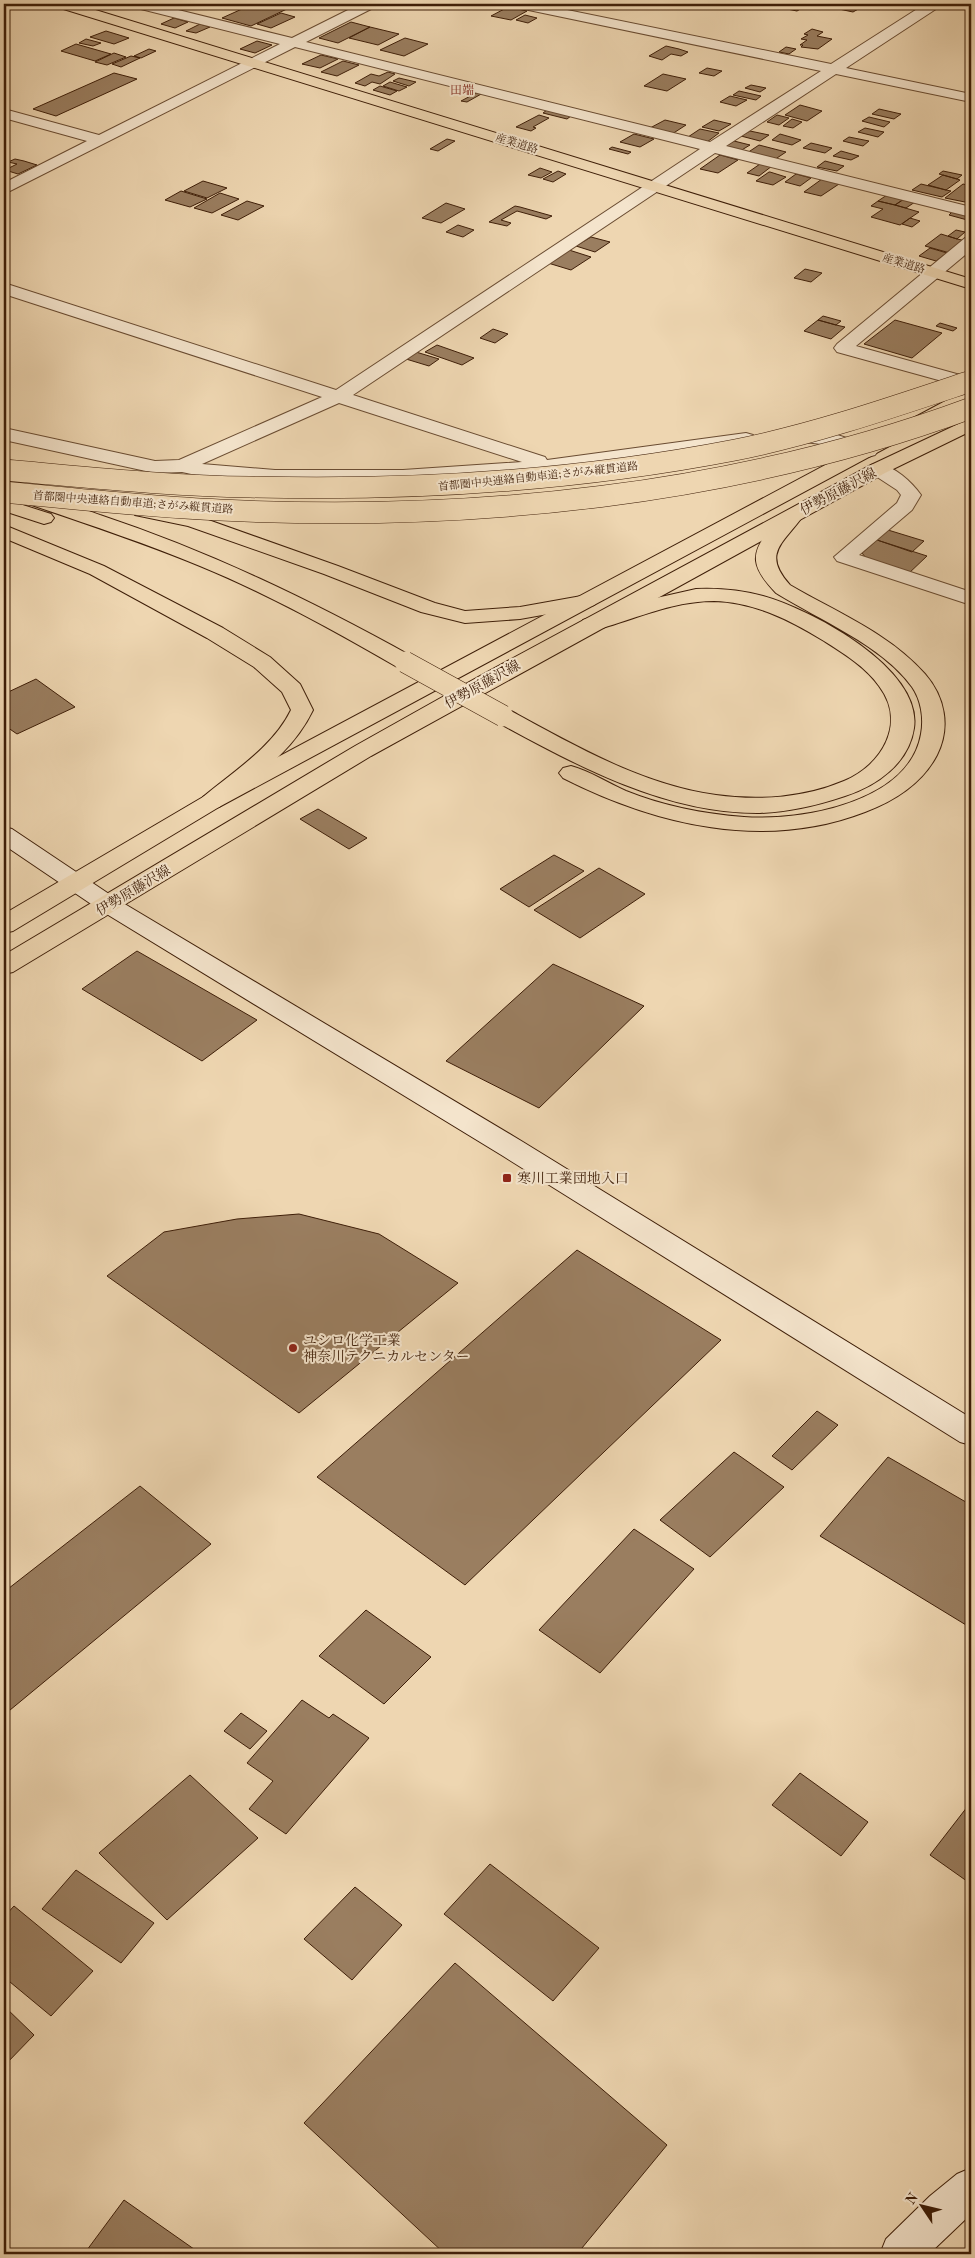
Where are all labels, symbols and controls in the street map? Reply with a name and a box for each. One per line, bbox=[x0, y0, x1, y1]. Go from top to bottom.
district label: 田端 bbox=[450, 84, 474, 97]
street label: 産業道路 bbox=[494, 131, 540, 156]
street label: 産業道路 bbox=[881, 251, 927, 276]
street label: 首都圏中央連絡自動車道;さがみ縦貫道路 bbox=[437, 460, 639, 493]
street label: 伊勢原藤沢線 bbox=[798, 465, 879, 518]
street label: 首都圏中央連絡自動車道;さがみ縦貫道路 bbox=[32, 489, 234, 516]
street label: 伊勢原藤沢線 bbox=[442, 658, 523, 711]
street label: 伊勢原藤沢線 bbox=[93, 862, 173, 918]
place label: 寒川工業団地入口 bbox=[517, 1171, 629, 1186]
marker: 寒川工業団地入口 bbox=[501, 1172, 513, 1184]
place label: ユシロ化学工業 神奈川テクニカルセンター bbox=[303, 1333, 470, 1364]
marker: ユシロ化学工業 神奈川テクニカルセンター bbox=[287, 1342, 299, 1354]
north arrow bbox=[898, 2180, 948, 2230]
text: N bbox=[903, 2190, 921, 2208]

